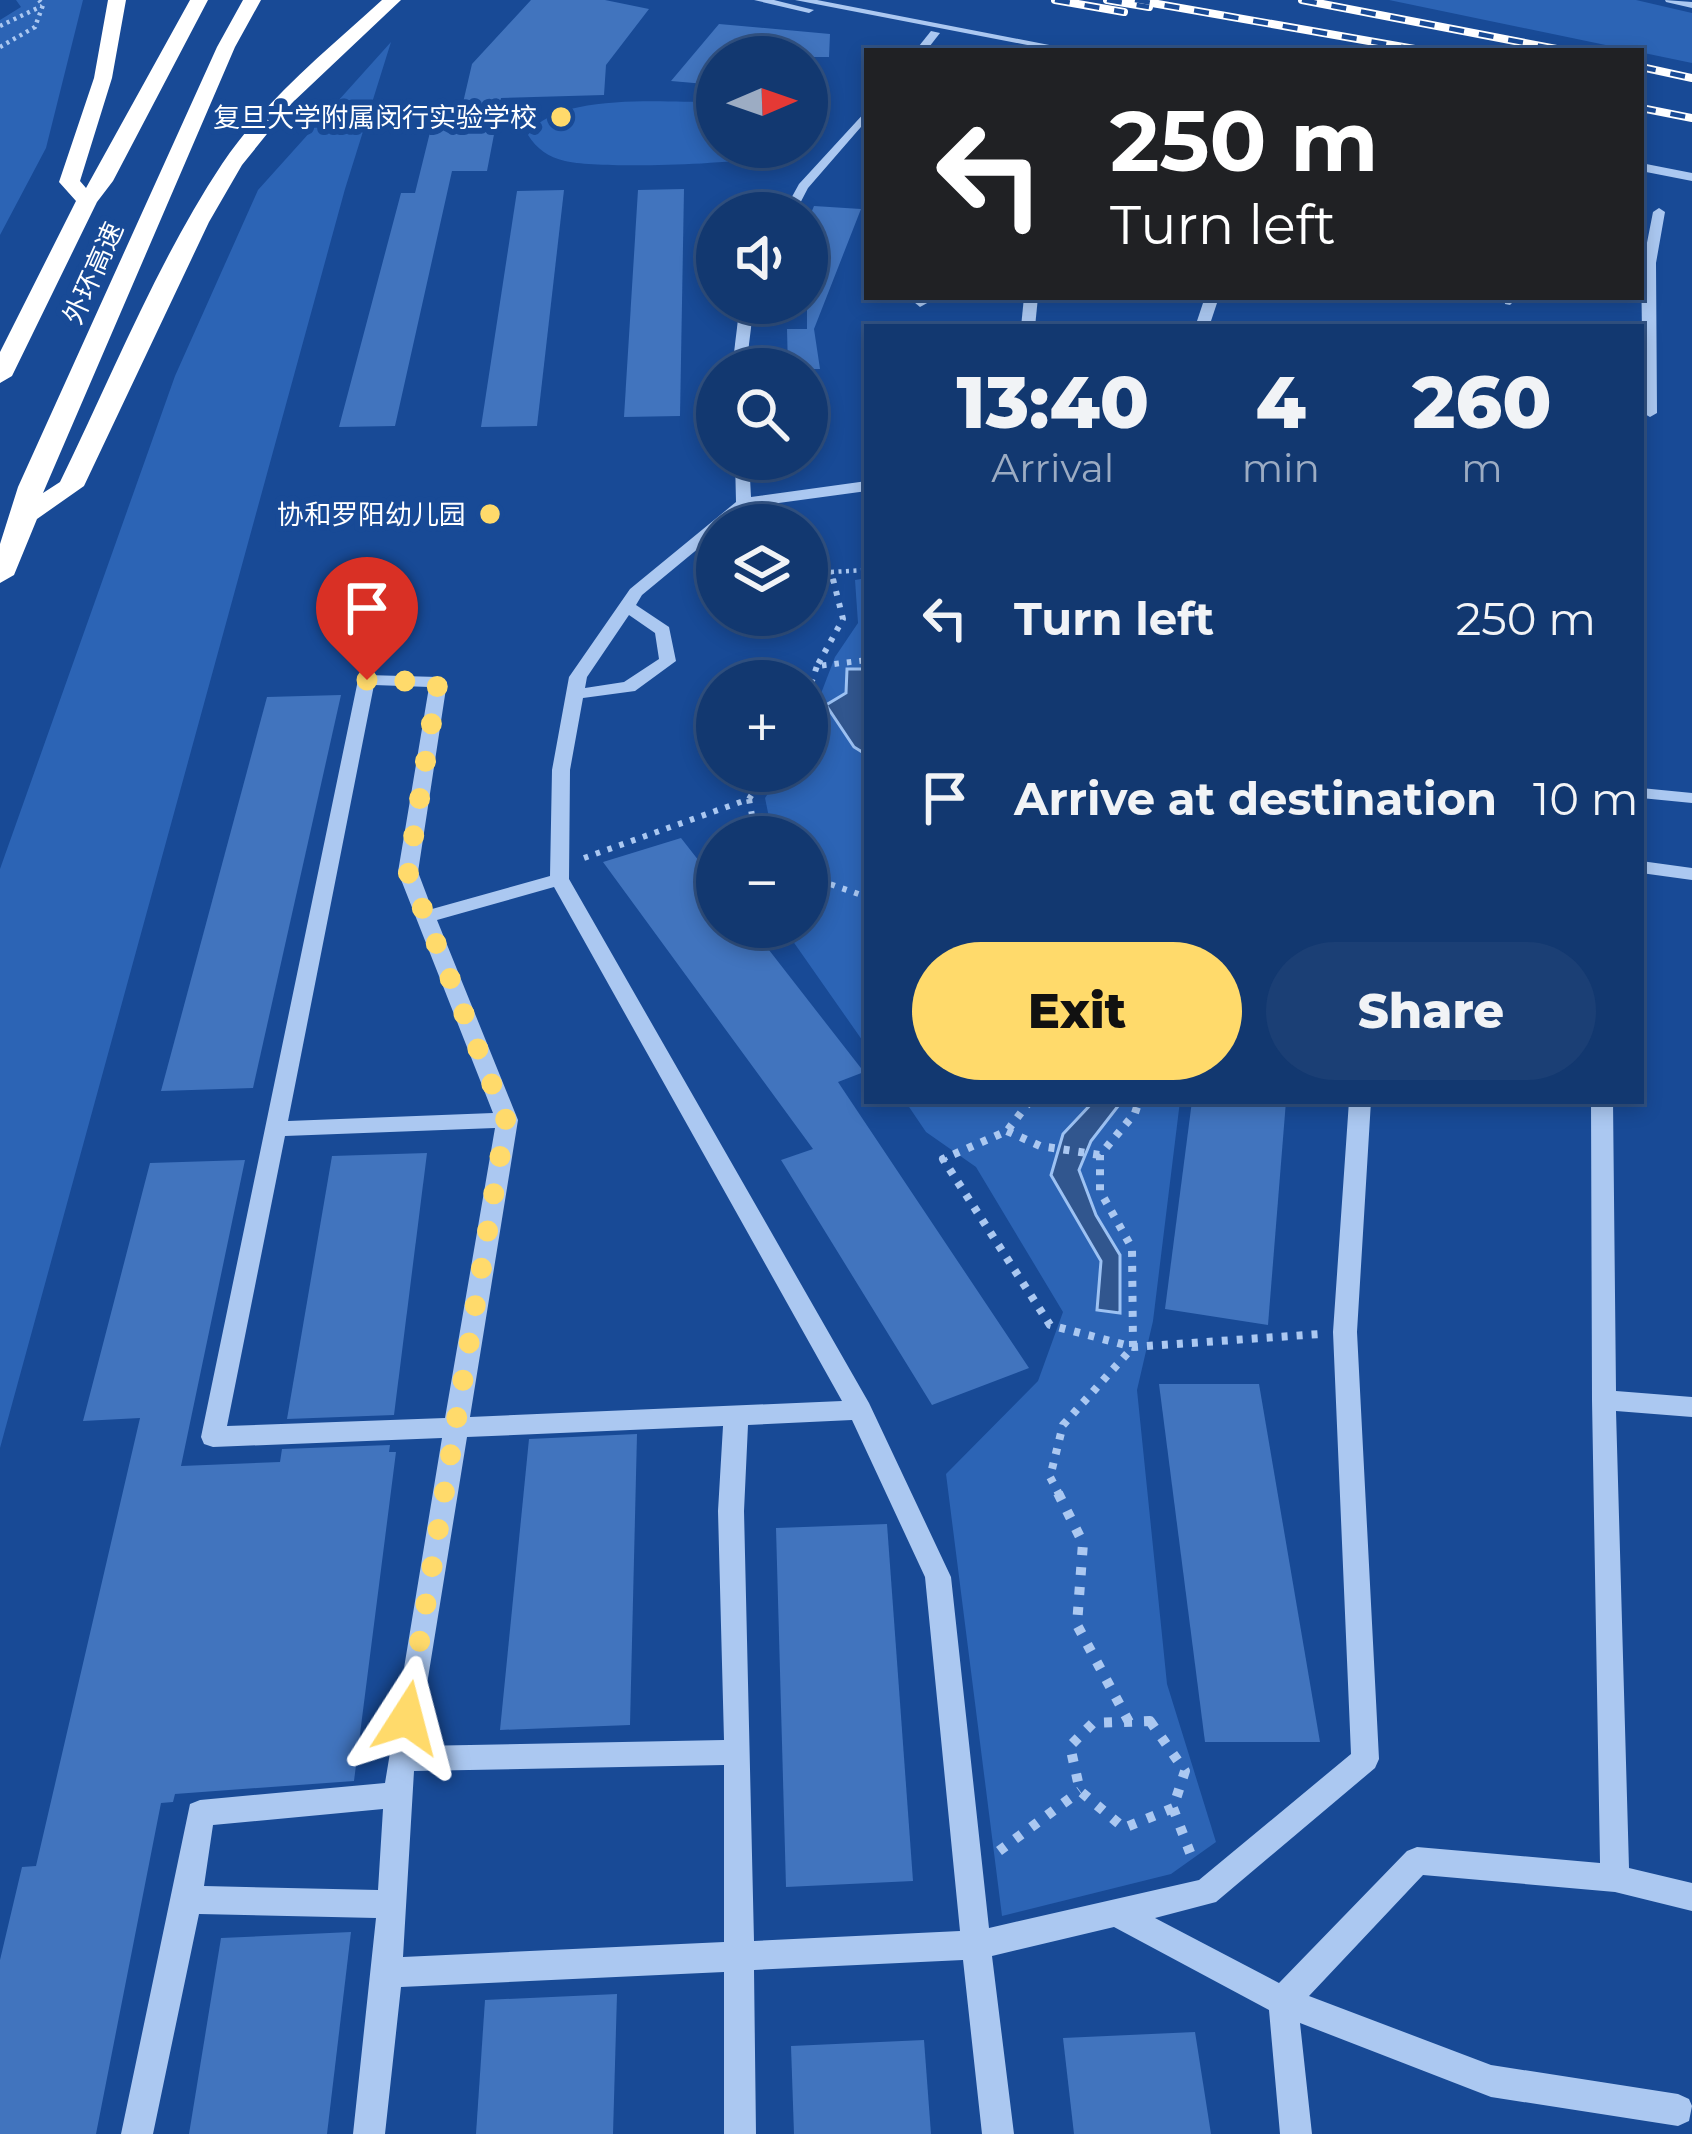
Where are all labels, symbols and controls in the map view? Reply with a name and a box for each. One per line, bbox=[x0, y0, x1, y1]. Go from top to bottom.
north arrow bbox=[696, 36, 828, 168]
map controls bbox=[696, 36, 828, 948]
text: 250 m bbox=[1110, 90, 1378, 192]
icon: left bbox=[912, 96, 1068, 252]
place label: 复旦大学附属闵行实验学校 bbox=[213, 101, 537, 134]
marker: 复旦大学附属闵行实验学校 bbox=[548, 104, 574, 130]
button: sound bbox=[696, 192, 828, 324]
text: Turn left bbox=[1110, 192, 1336, 258]
street label: 外环高速 bbox=[56, 217, 130, 329]
button: search bbox=[696, 348, 828, 480]
text: 13:40 bbox=[956, 358, 1149, 446]
text: 4 bbox=[1256, 358, 1306, 446]
text: 260 bbox=[1412, 358, 1552, 446]
text: Arrival bbox=[991, 444, 1114, 492]
text: min bbox=[1242, 444, 1320, 492]
text: m bbox=[1461, 444, 1503, 492]
place label: 协和罗阳幼儿园 bbox=[277, 498, 466, 531]
marker: 协和罗阳幼儿园 bbox=[477, 501, 503, 527]
button: layers bbox=[696, 504, 828, 636]
pin bbox=[316, 557, 418, 680]
icon: arrive bbox=[334, 575, 400, 641]
icon: left bbox=[912, 585, 978, 651]
text: Turn left bbox=[1014, 591, 1214, 646]
text: 250 m bbox=[1456, 591, 1596, 646]
button: + bbox=[696, 660, 828, 792]
icon: arrive bbox=[912, 765, 978, 831]
text: Arrive at destination bbox=[1014, 771, 1497, 826]
text: 10 m bbox=[1533, 771, 1639, 826]
button: − bbox=[696, 816, 828, 948]
button: Exit bbox=[912, 942, 1242, 1080]
button: Share bbox=[1266, 942, 1596, 1080]
position arrow bbox=[344, 1655, 470, 1781]

